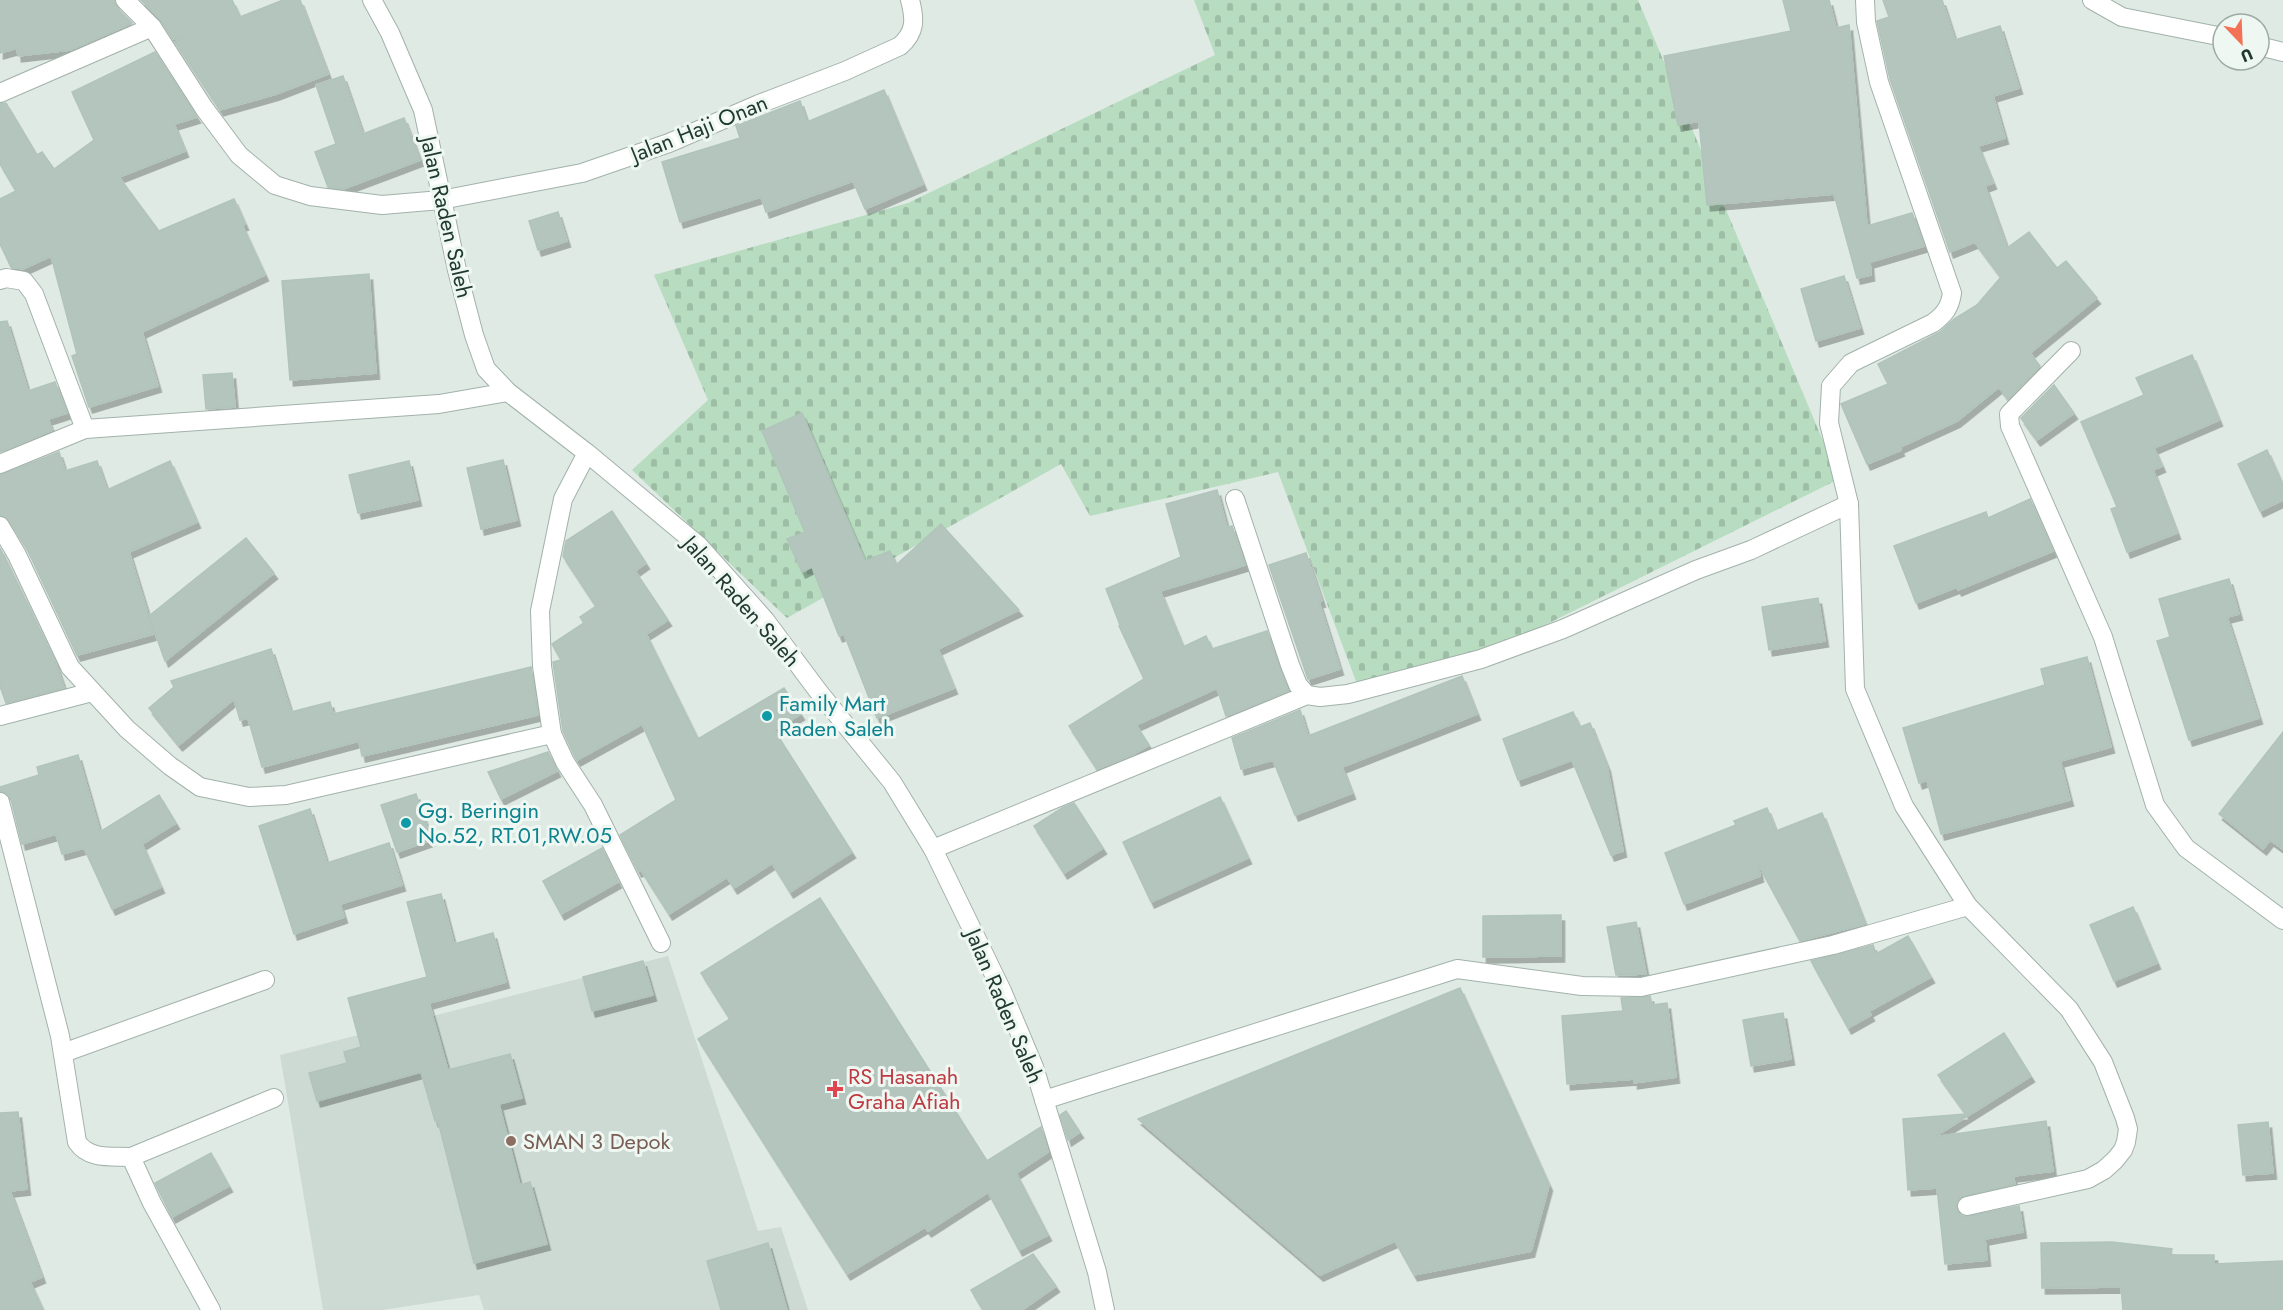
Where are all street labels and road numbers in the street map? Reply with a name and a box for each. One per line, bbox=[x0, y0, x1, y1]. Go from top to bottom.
street label: Jalan Haji Onan bbox=[623, 86, 772, 171]
street label: Jalan Raden Saleh bbox=[412, 130, 481, 301]
street label: Jalan Raden Saleh bbox=[674, 526, 808, 674]
street label: Jalan Raden Saleh bbox=[957, 921, 1052, 1088]

